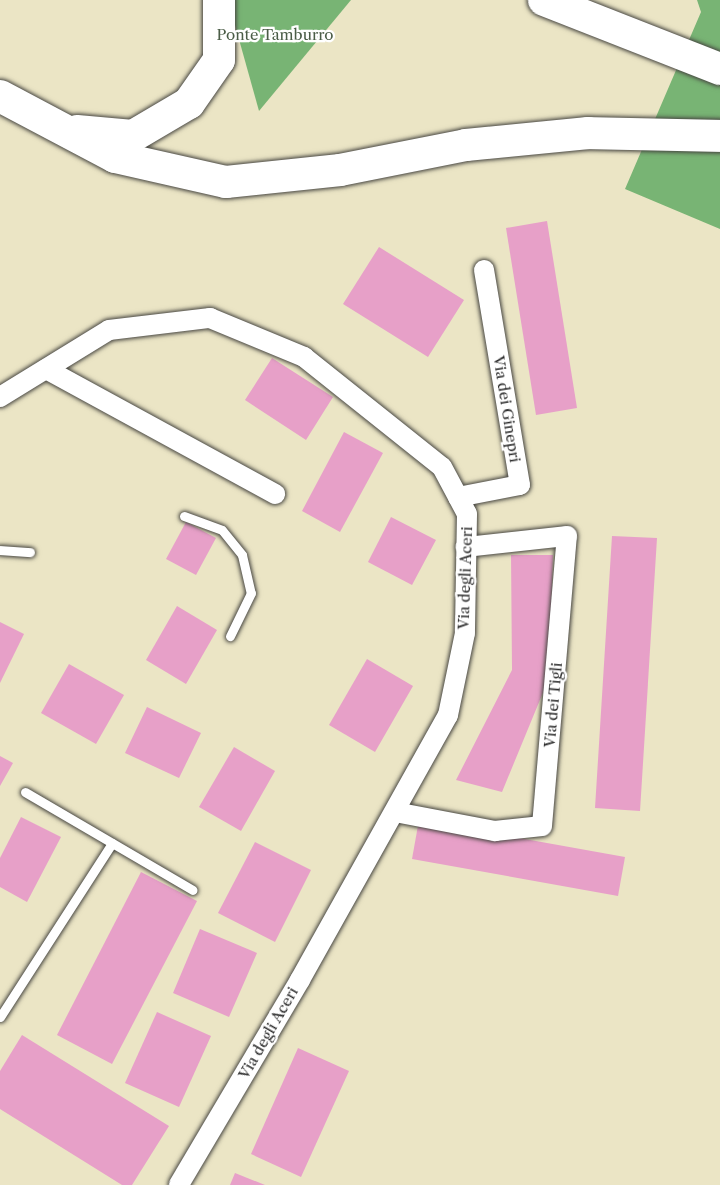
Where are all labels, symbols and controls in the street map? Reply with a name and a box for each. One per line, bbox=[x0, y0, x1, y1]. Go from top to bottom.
park label: Ponte Tamburro bbox=[216, 26, 334, 44]
street label: Via dei Ginepri bbox=[490, 354, 524, 464]
street label: Via degli Aceri bbox=[454, 526, 476, 630]
street label: Via dei Tigli bbox=[540, 661, 566, 749]
street label: Via degli Aceri bbox=[234, 984, 302, 1082]

